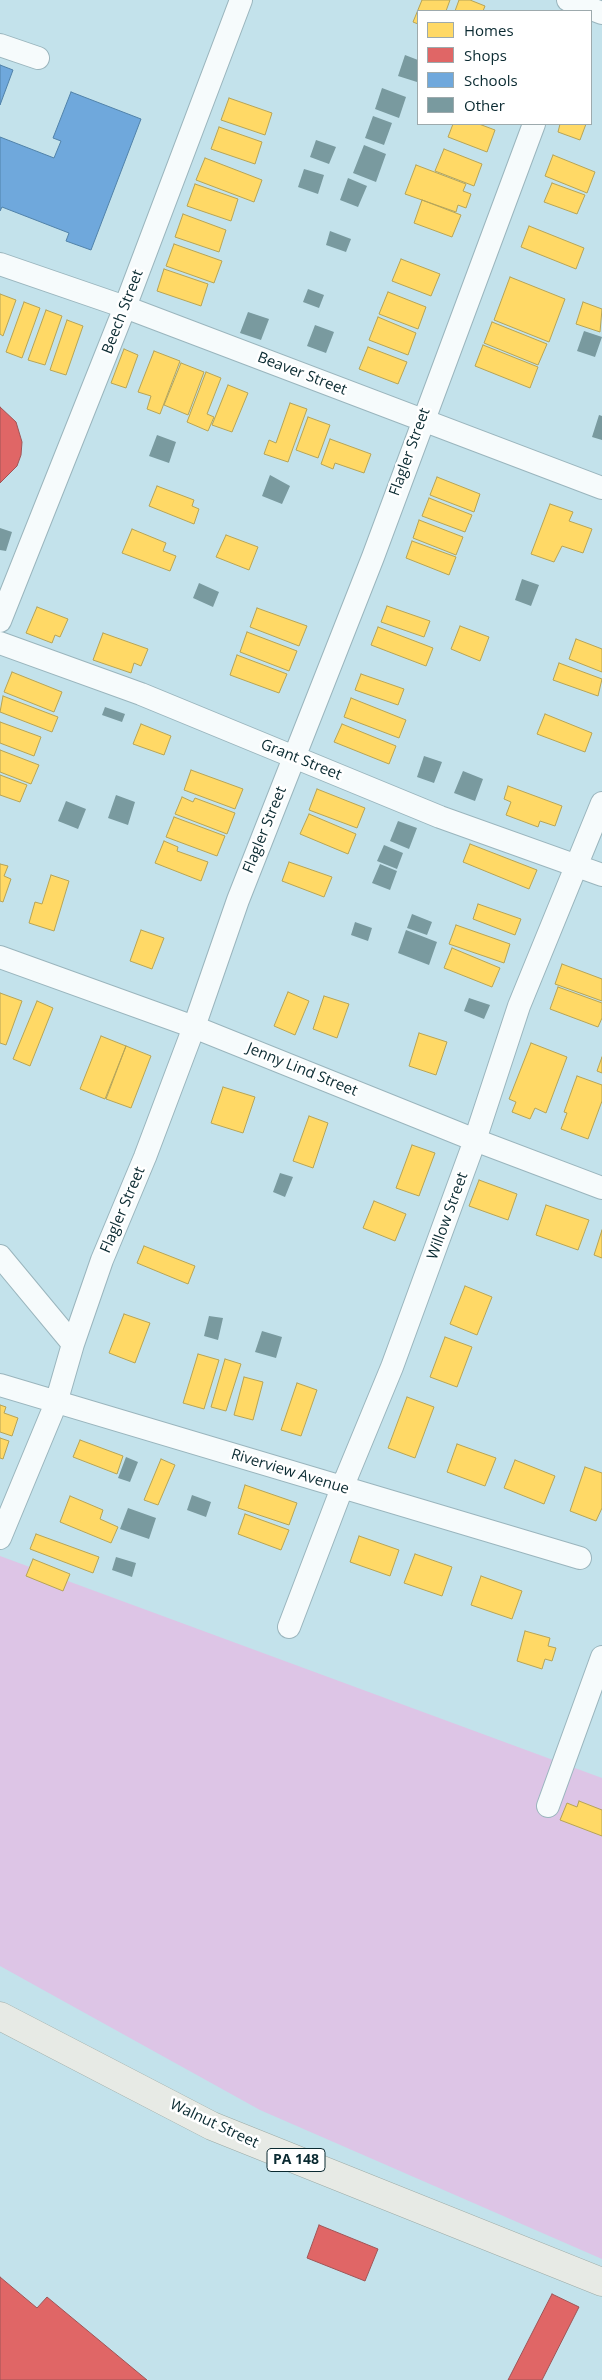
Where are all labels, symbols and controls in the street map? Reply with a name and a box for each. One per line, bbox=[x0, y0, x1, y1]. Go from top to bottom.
legend bbox=[417, 10, 592, 125]
text: Homes bbox=[464, 20, 514, 40]
text: Shops bbox=[464, 45, 507, 65]
text: Schools bbox=[464, 70, 518, 90]
text: Other bbox=[464, 95, 505, 115]
street label: Beech Street bbox=[99, 267, 147, 357]
street label: Beaver Street bbox=[255, 349, 349, 399]
street label: Flagler Street bbox=[386, 406, 434, 498]
street label: Grant Street bbox=[258, 736, 344, 784]
street label: Flagler Street bbox=[239, 784, 291, 876]
street label: Jenny Lind Street bbox=[244, 1040, 360, 1100]
street label: Flagler Street bbox=[97, 1164, 149, 1256]
street label: Willow Street bbox=[424, 1170, 472, 1262]
street label: Riverview Avenue bbox=[229, 1445, 351, 1499]
street label: Walnut Street bbox=[167, 2096, 261, 2152]
road number: PA 148 bbox=[267, 2148, 325, 2172]

